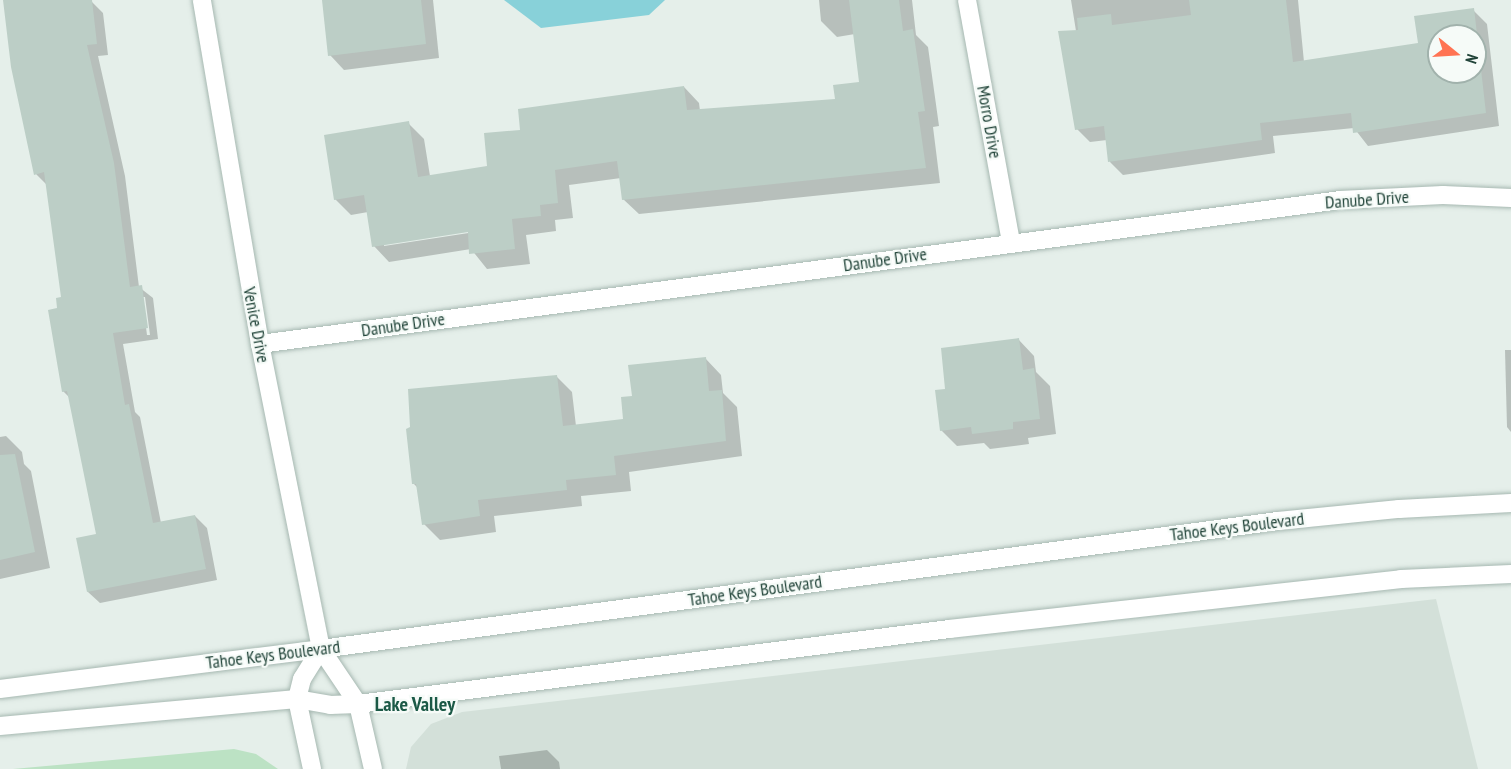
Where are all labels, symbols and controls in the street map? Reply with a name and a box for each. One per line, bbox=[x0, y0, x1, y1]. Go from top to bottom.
north arrow bbox=[1427, 24, 1487, 84]
text: N bbox=[1461, 52, 1483, 66]
street label: Morro Drive bbox=[972, 84, 1006, 160]
street label: Danube Drive bbox=[1324, 186, 1410, 214]
street label: Danube Drive bbox=[842, 243, 928, 277]
street label: Venice Drive bbox=[238, 285, 274, 365]
street label: Danube Drive bbox=[360, 308, 446, 342]
street label: Tahoe Keys Boulevard bbox=[1169, 508, 1305, 546]
street label: Tahoe Keys Boulevard bbox=[687, 571, 823, 611]
street label: Tahoe Keys Boulevard bbox=[205, 636, 341, 674]
district label: Lake Valley bbox=[375, 692, 455, 716]

